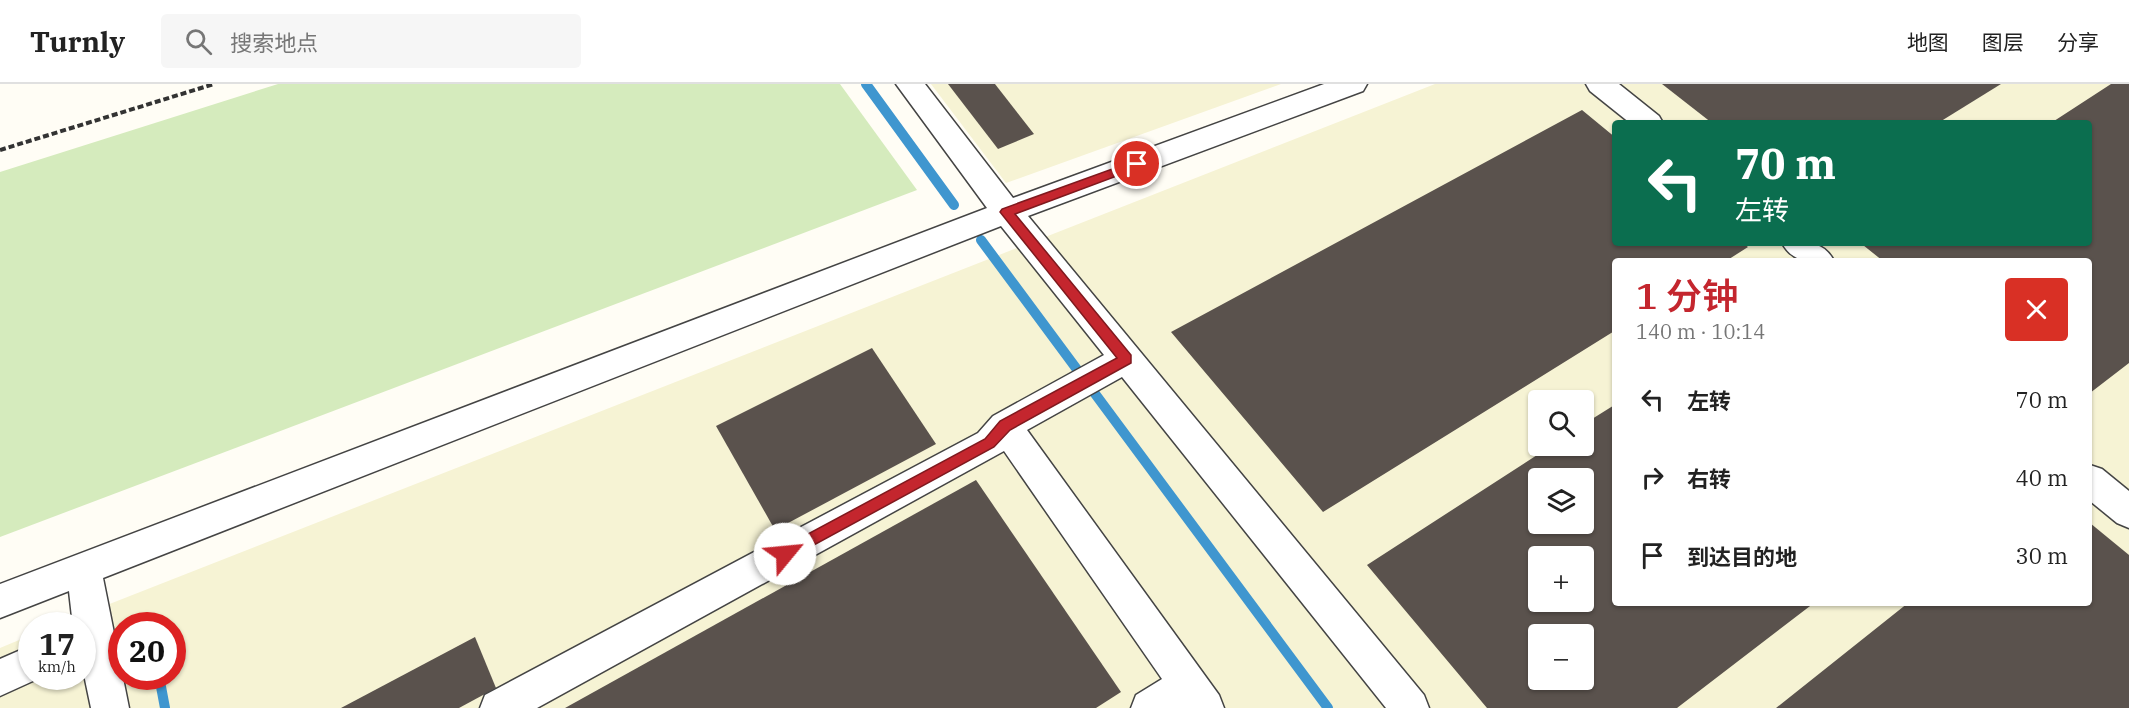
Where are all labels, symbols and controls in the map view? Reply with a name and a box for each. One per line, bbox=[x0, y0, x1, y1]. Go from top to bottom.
search box bbox=[161, 14, 581, 68]
text: Turnly bbox=[30, 23, 125, 60]
icon: search bbox=[182, 25, 215, 58]
text: 搜索地点 bbox=[230, 28, 318, 57]
text: 地图 bbox=[1907, 28, 1949, 56]
text: 图层 bbox=[1982, 28, 2024, 56]
text: 分享 bbox=[2057, 28, 2099, 56]
text: 70 m bbox=[1735, 136, 1836, 191]
pin bbox=[1111, 138, 1162, 189]
icon: left bbox=[1636, 144, 1714, 222]
icon: arrive bbox=[1120, 147, 1153, 180]
text: 左转 bbox=[1735, 192, 1789, 227]
text: 1 分钟 bbox=[1636, 272, 1738, 319]
button: close bbox=[2005, 278, 2068, 341]
text: 140 m · 10:14 bbox=[1636, 318, 1765, 345]
icon: left bbox=[1636, 383, 1669, 416]
text: 70 m bbox=[2016, 385, 2068, 414]
text: 左转 bbox=[1687, 386, 1731, 415]
map controls bbox=[1528, 390, 1594, 690]
button: search bbox=[1528, 390, 1594, 456]
icon: right bbox=[1636, 461, 1669, 494]
text: 40 m bbox=[2016, 463, 2068, 492]
text: 右转 bbox=[1687, 464, 1731, 493]
button: layers bbox=[1528, 468, 1594, 534]
position arrow bbox=[753, 522, 817, 586]
icon: arrive bbox=[1636, 539, 1669, 572]
text: 30 m bbox=[2016, 541, 2068, 570]
text: 到达目的地 bbox=[1687, 542, 1797, 571]
button: + bbox=[1528, 546, 1594, 612]
speed limit sign: 20 bbox=[108, 612, 186, 690]
text: 17 bbox=[39, 624, 75, 663]
button: − bbox=[1528, 624, 1594, 690]
text: km/h bbox=[38, 657, 76, 676]

